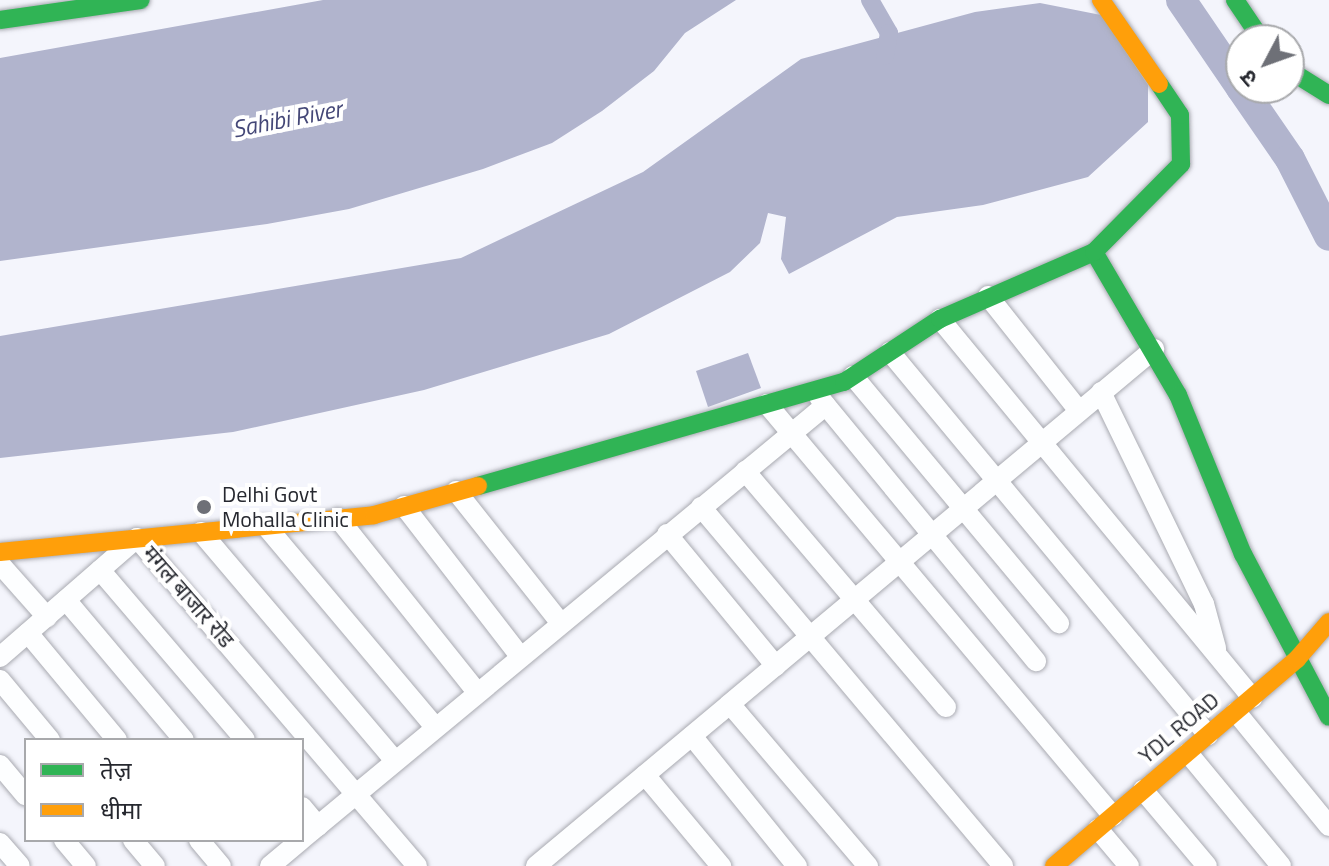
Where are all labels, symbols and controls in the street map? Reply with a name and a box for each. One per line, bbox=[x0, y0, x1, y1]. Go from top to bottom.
north arrow bbox=[1225, 24, 1305, 104]
text: उ bbox=[1231, 62, 1265, 94]
water label: Sahibi River bbox=[230, 94, 344, 144]
place label: Delhi Govt Mohalla Clinic bbox=[222, 481, 349, 532]
marker: Delhi Govt Mohalla Clinic bbox=[193, 496, 215, 518]
street label: मंगल बाजार रोड bbox=[137, 541, 239, 653]
street label: YDL ROAD bbox=[1134, 687, 1224, 769]
legend bbox=[24, 738, 304, 842]
text: तेज़ bbox=[100, 752, 132, 788]
text: धीमा bbox=[100, 792, 142, 828]

